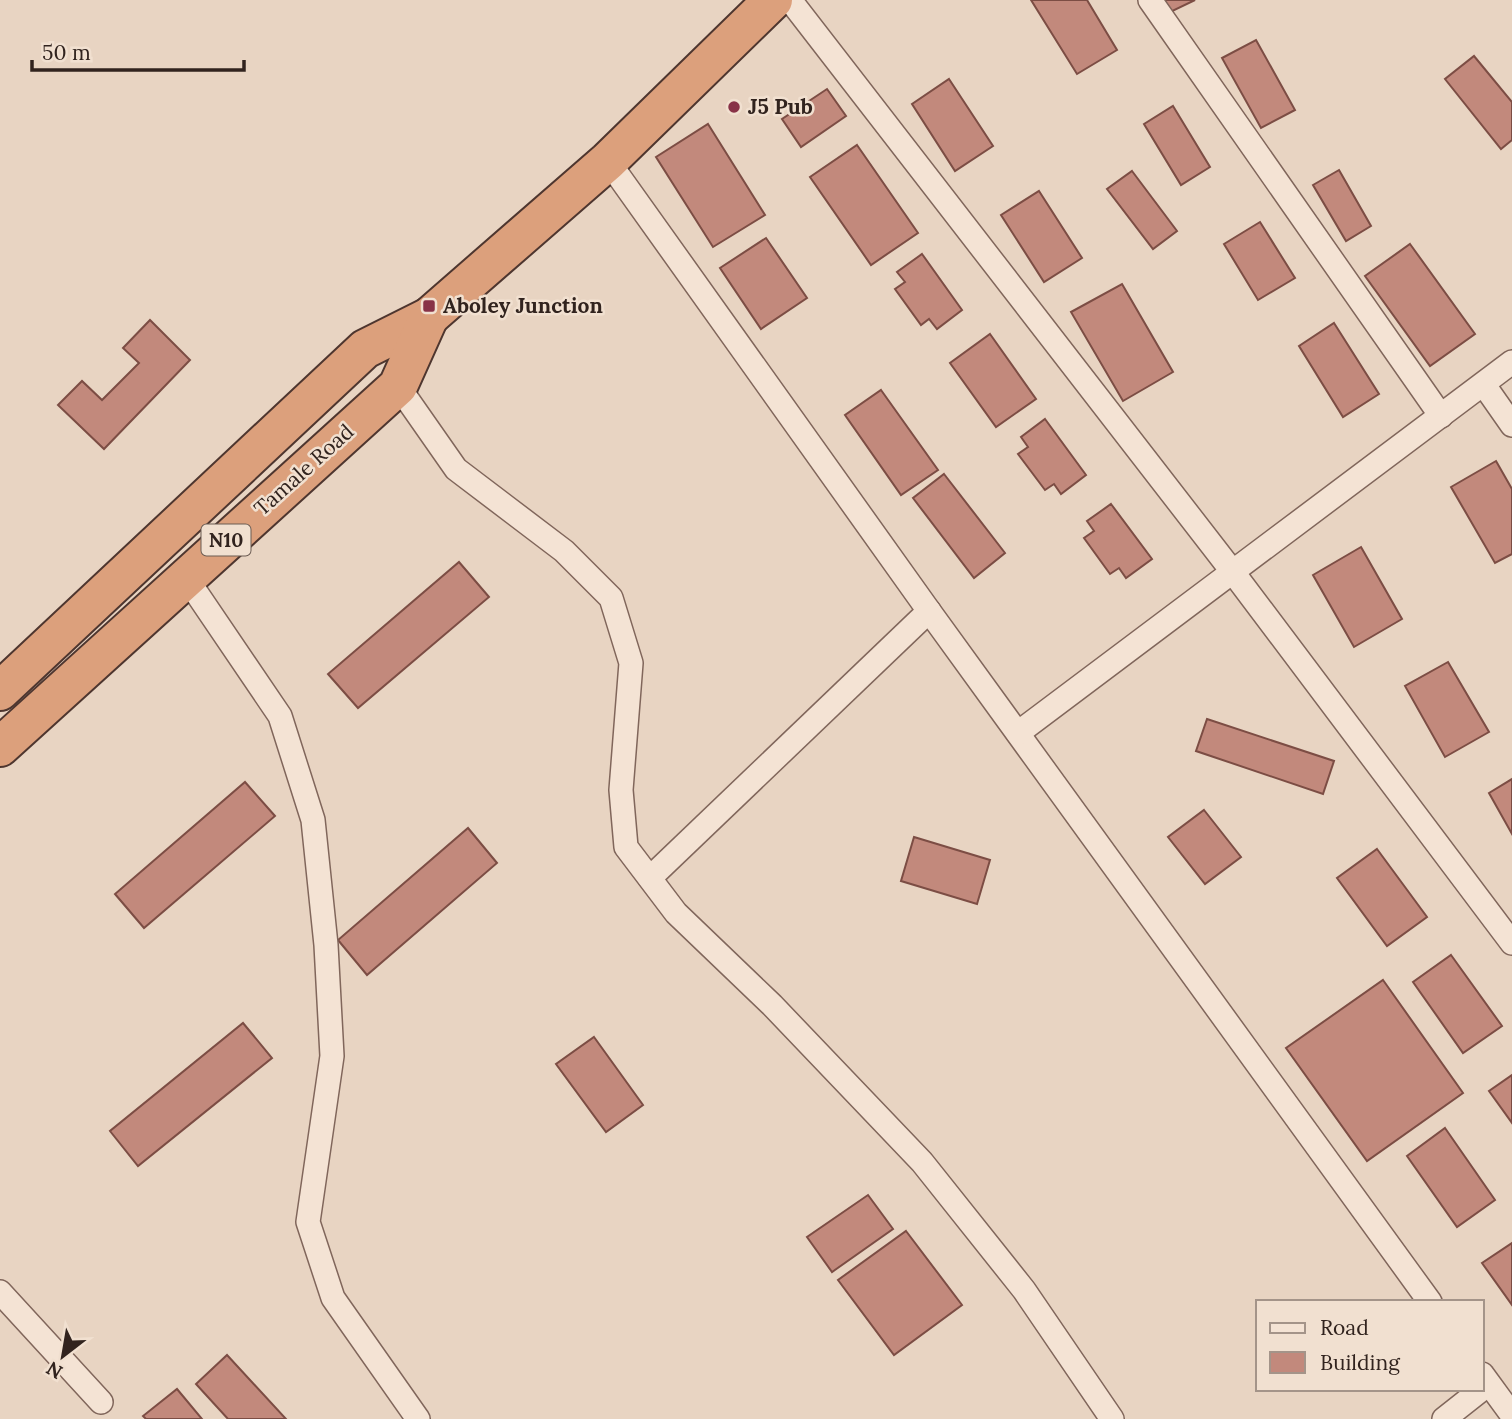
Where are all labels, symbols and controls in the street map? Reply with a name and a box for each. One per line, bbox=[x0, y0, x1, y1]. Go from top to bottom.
scale bar bbox=[32, 28, 243, 72]
text: 50 m bbox=[42, 39, 91, 66]
place label: J5 Pub bbox=[748, 93, 813, 120]
marker: J5 Pub bbox=[726, 99, 742, 115]
place label: Aboley Junction bbox=[443, 292, 603, 319]
marker: Aboley Junction bbox=[421, 298, 437, 314]
street label: Tamale Road bbox=[248, 418, 359, 521]
road number: N10 bbox=[202, 524, 250, 555]
legend bbox=[1256, 1300, 1484, 1391]
text: Road bbox=[1320, 1314, 1369, 1341]
north arrow bbox=[28, 1321, 98, 1391]
text: Building bbox=[1320, 1349, 1400, 1376]
text: N bbox=[42, 1356, 67, 1385]

